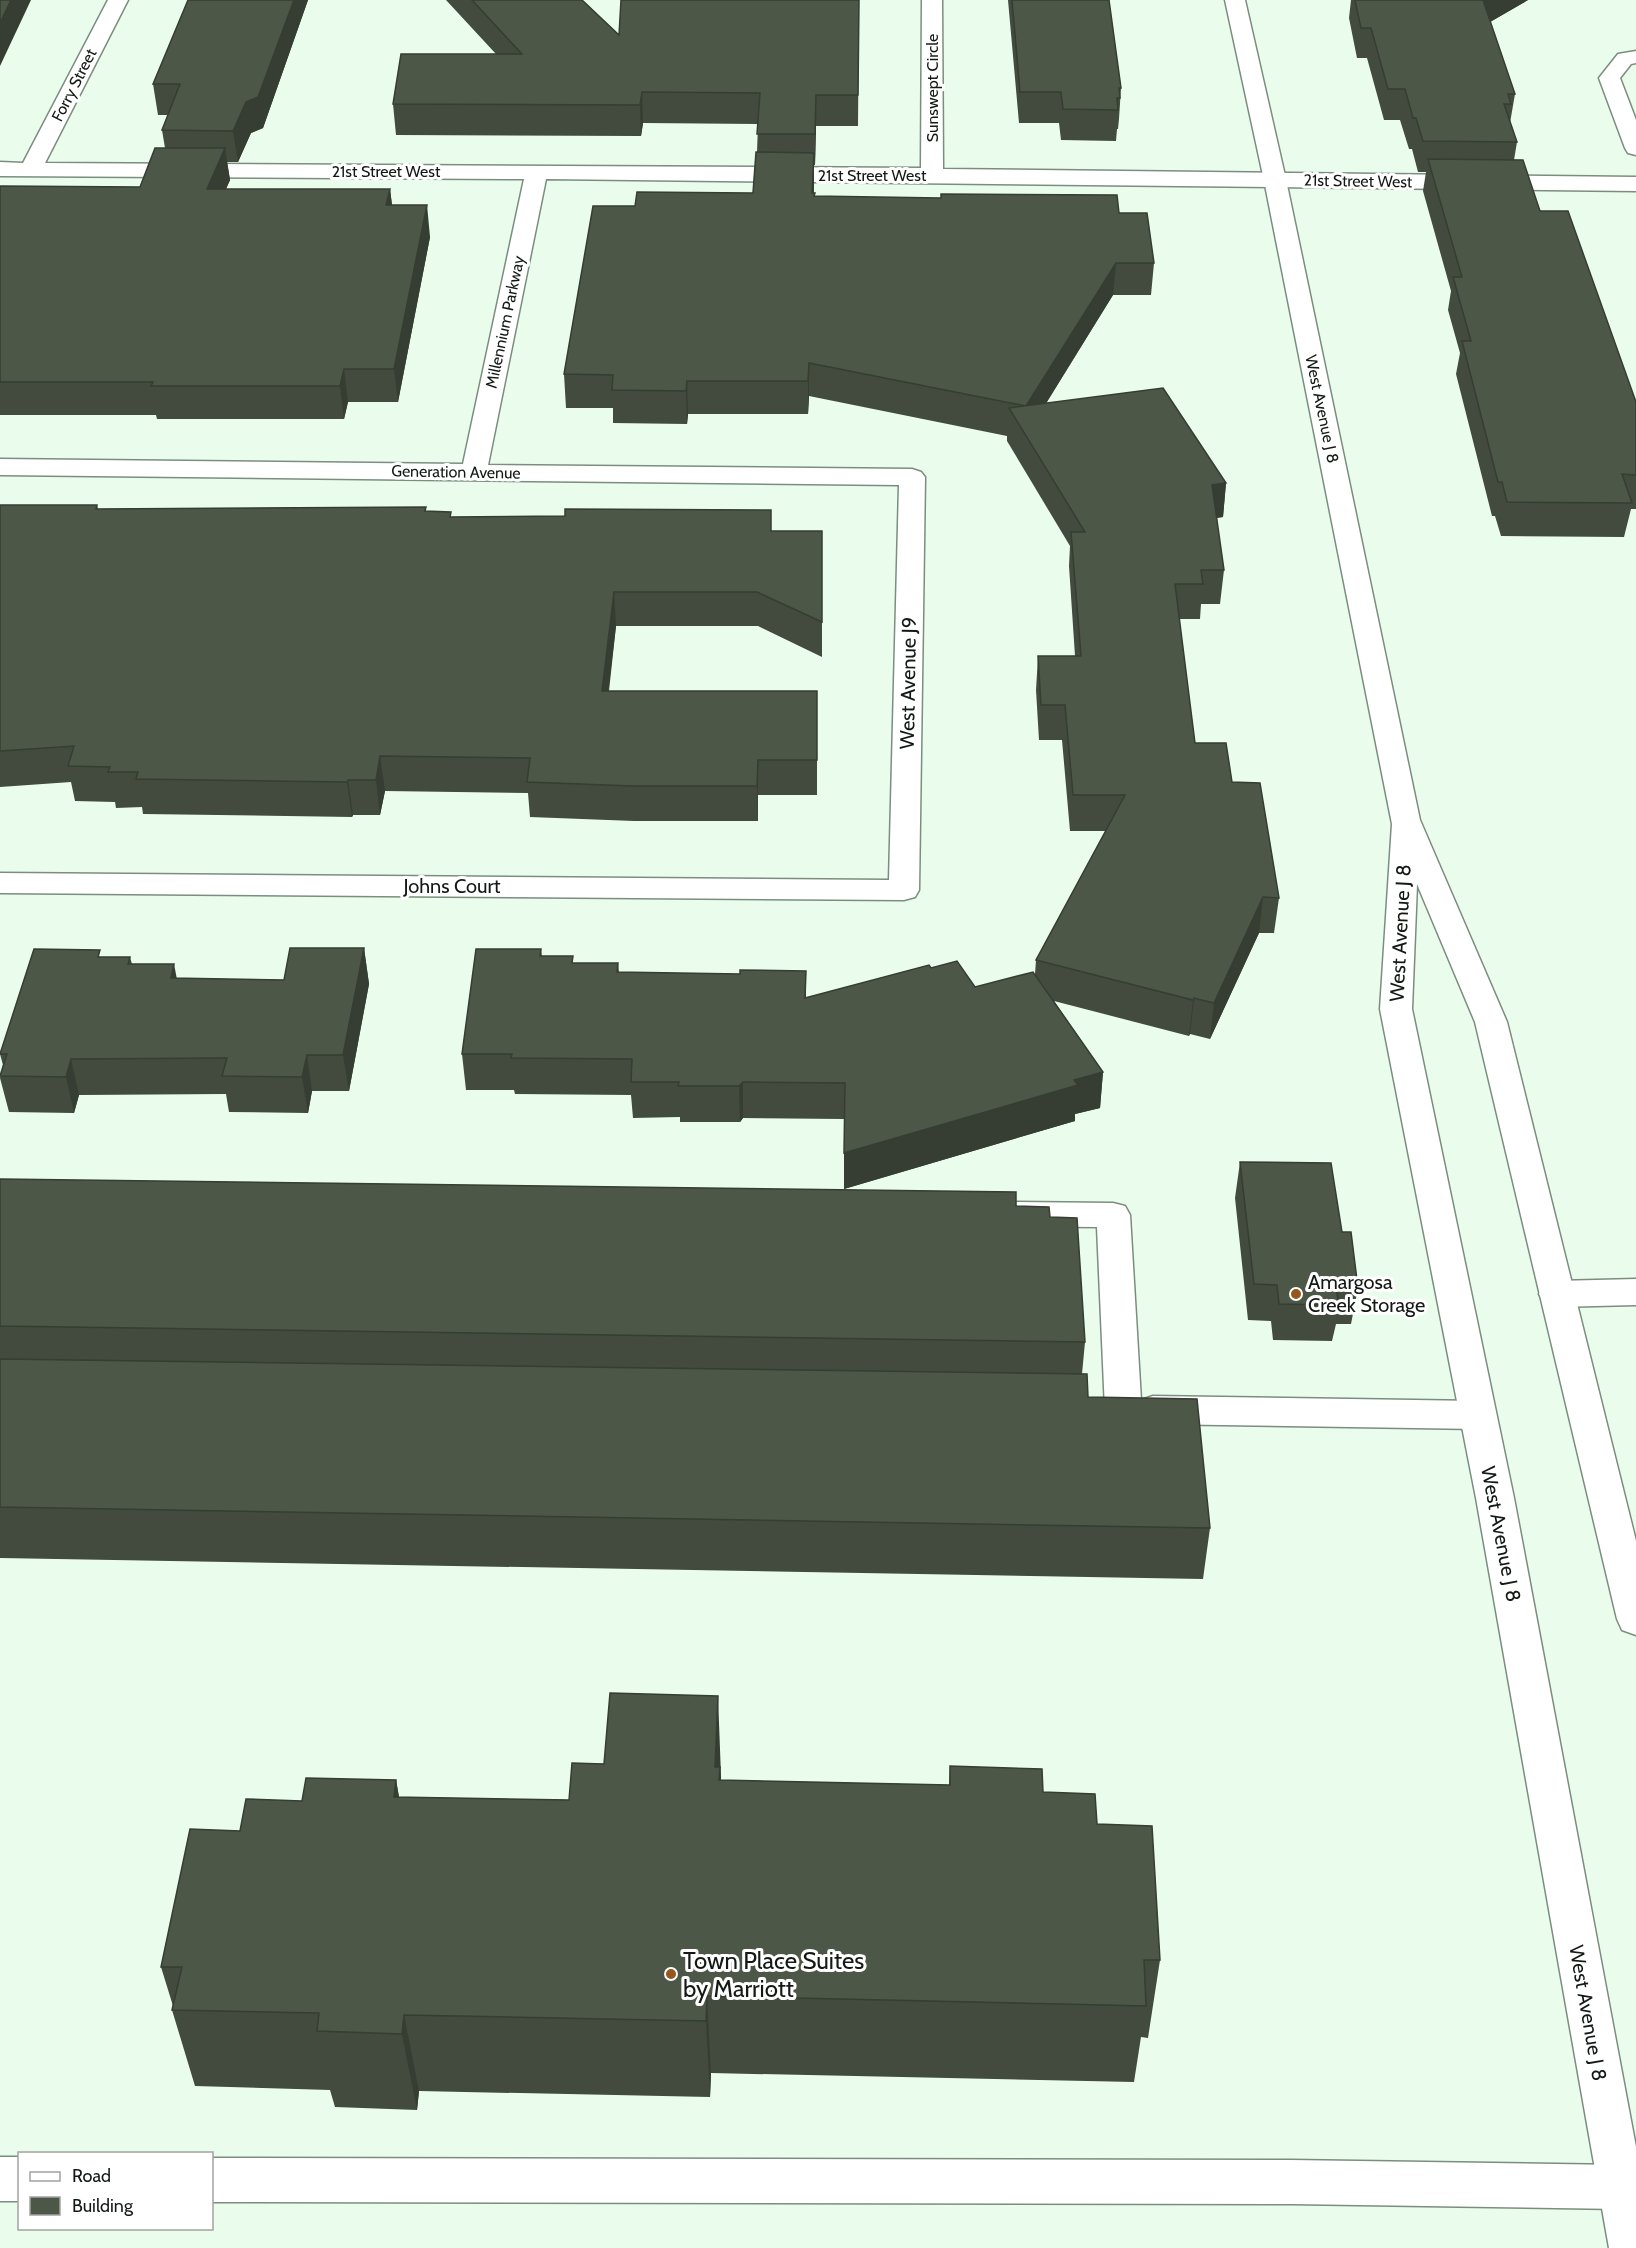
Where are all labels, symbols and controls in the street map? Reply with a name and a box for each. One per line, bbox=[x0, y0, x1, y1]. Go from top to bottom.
street label: Sunswept Circle bbox=[923, 34, 942, 142]
street label: Forry Street bbox=[48, 45, 101, 125]
street label: 21st Street West bbox=[332, 162, 441, 181]
street label: 21st Street West bbox=[818, 166, 927, 185]
street label: 21st Street West bbox=[1304, 171, 1413, 191]
street label: Millennium Parkway bbox=[482, 254, 528, 390]
street label: West Avenue J 8 bbox=[1301, 353, 1343, 465]
street label: Generation Avenue bbox=[391, 461, 521, 483]
street label: West Avenue J9 bbox=[895, 617, 921, 749]
street label: West Avenue J 8 bbox=[1384, 864, 1416, 1002]
street label: Johns Court bbox=[402, 874, 501, 898]
place label: Amargosa Creek Storage bbox=[1308, 1270, 1425, 1317]
marker: Amargosa Creek Storage bbox=[1289, 1287, 1303, 1301]
street label: West Avenue J 8 bbox=[1476, 1464, 1526, 1604]
street label: West Avenue J 8 bbox=[1564, 1943, 1612, 2083]
place label: Town Place Suites by Marriott bbox=[683, 1946, 864, 2003]
marker: Town Place Suites by Marriott bbox=[664, 1967, 678, 1981]
legend bbox=[18, 2152, 213, 2230]
text: Road bbox=[72, 2165, 111, 2187]
text: Building bbox=[72, 2195, 134, 2217]

